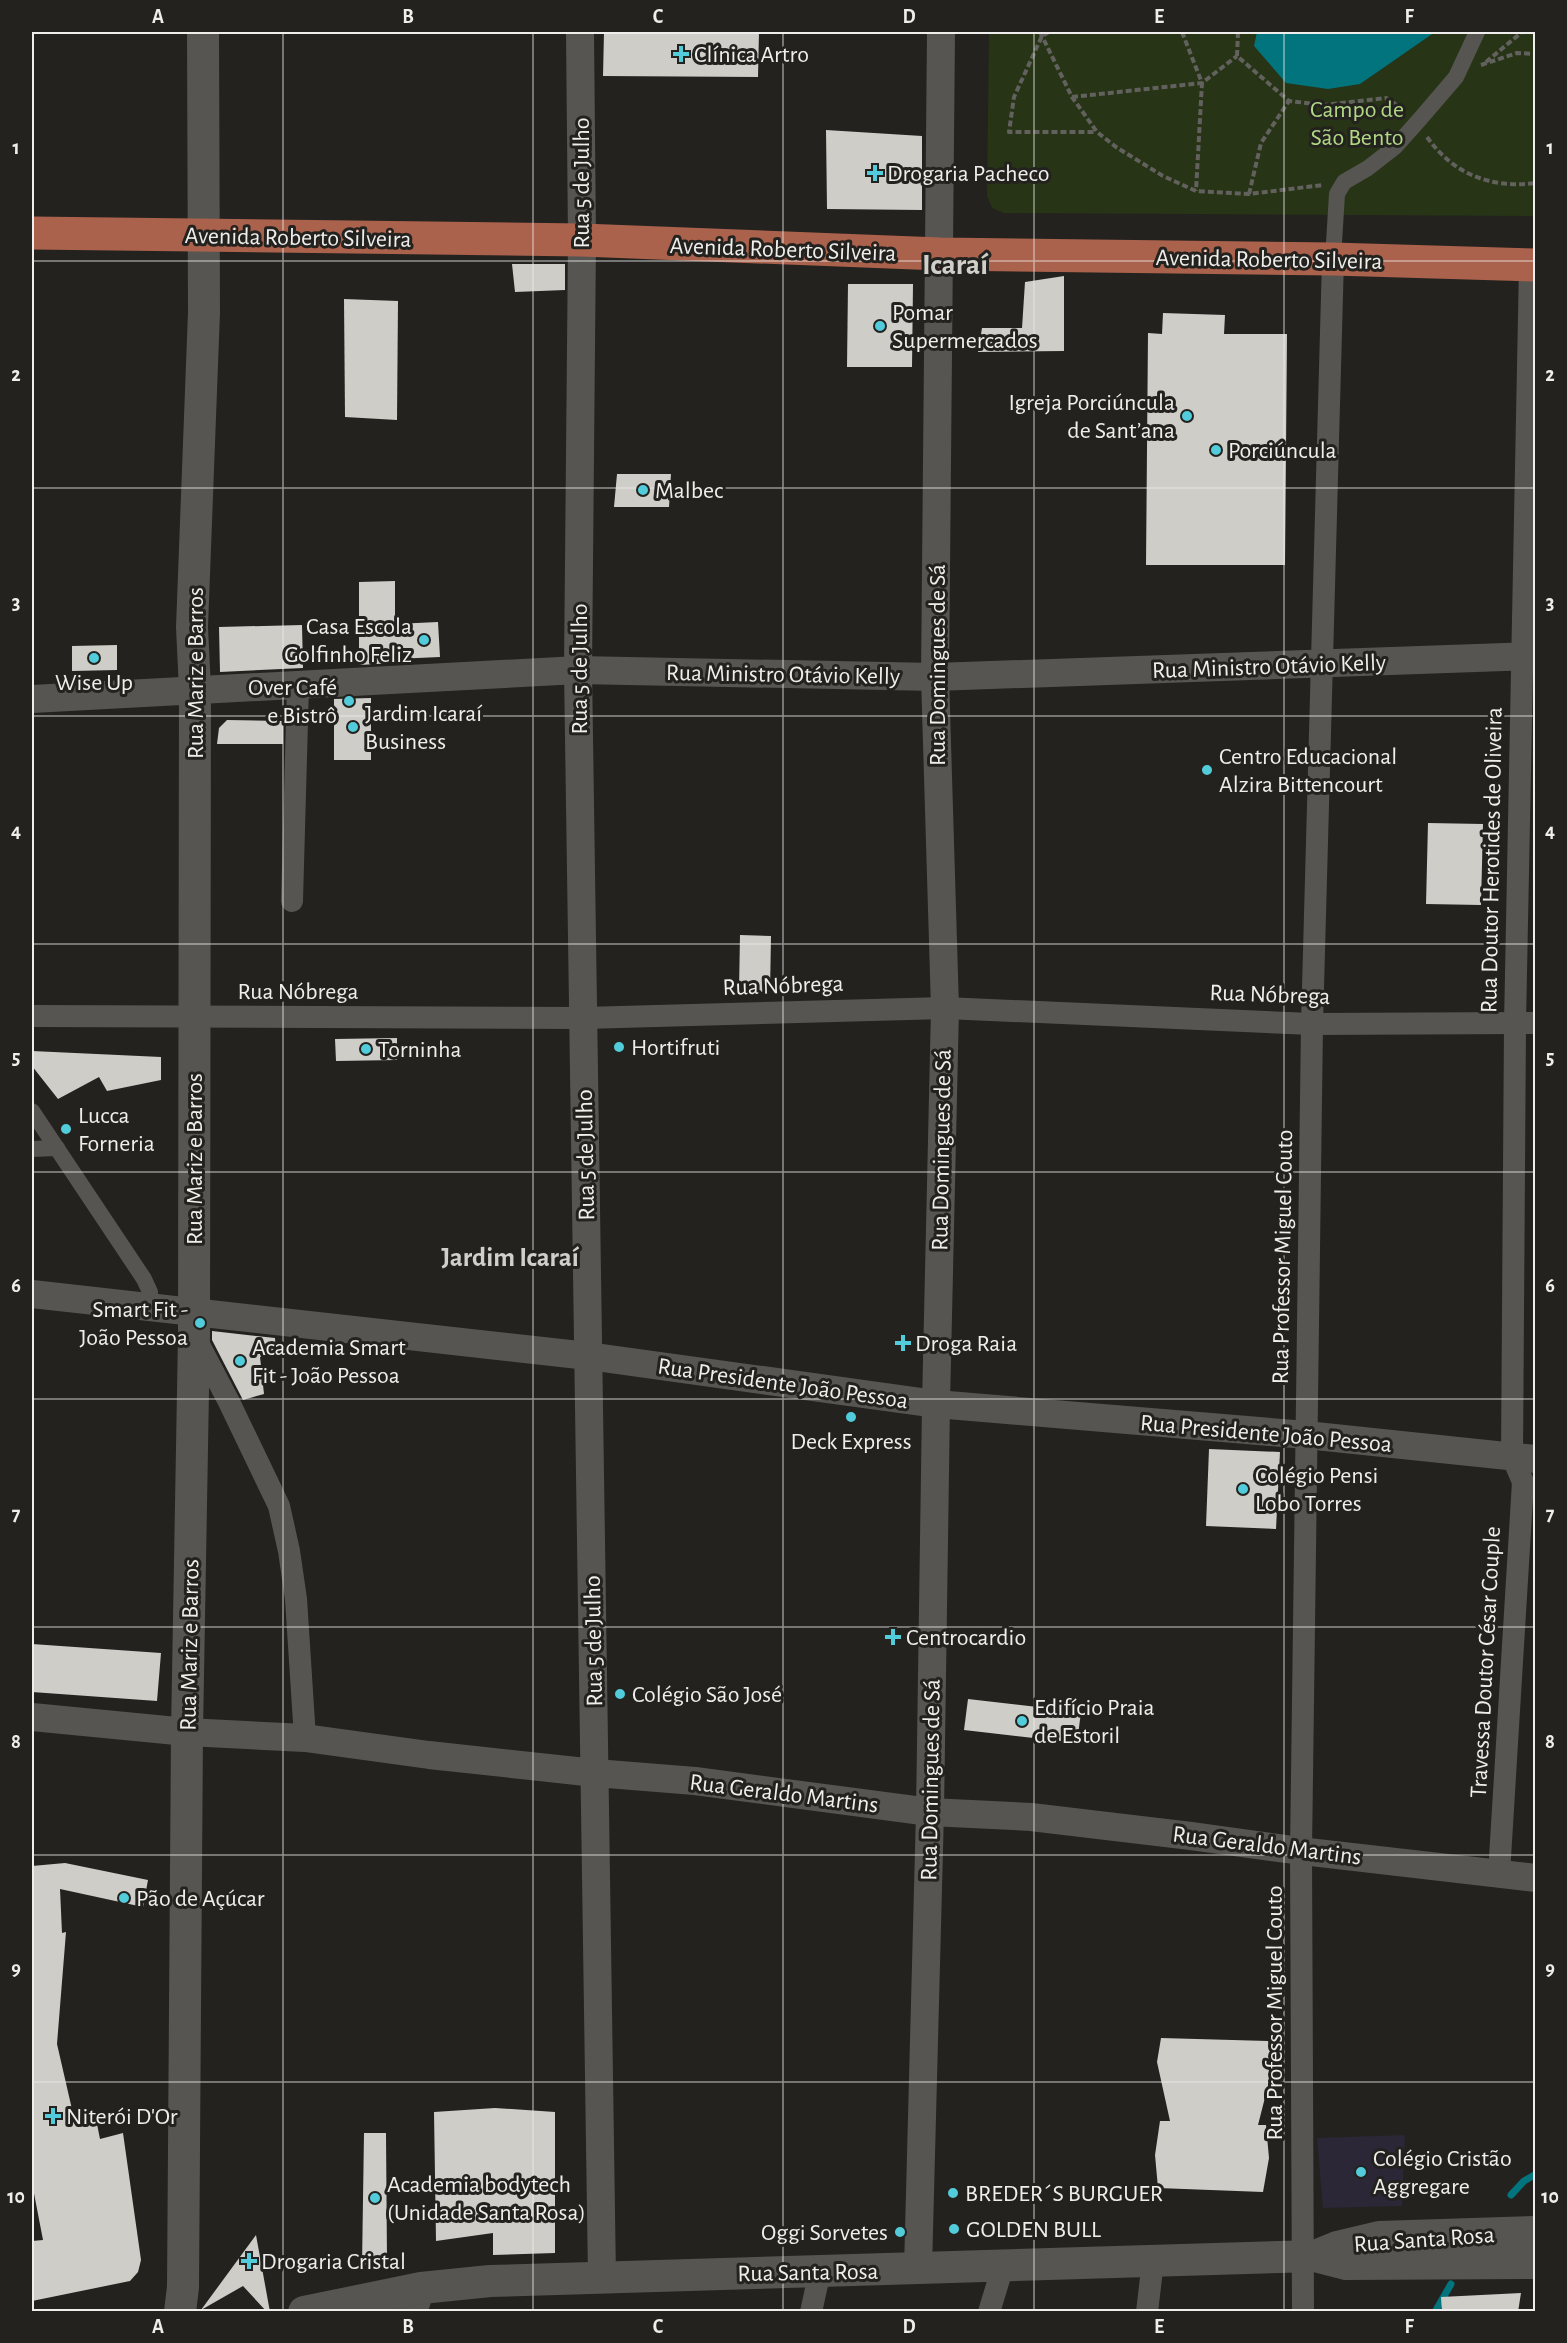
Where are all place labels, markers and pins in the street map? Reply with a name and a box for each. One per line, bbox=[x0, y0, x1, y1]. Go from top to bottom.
place label: Clínica Artro bbox=[694, 43, 809, 67]
marker: Clínica Artro bbox=[672, 45, 690, 63]
place label: Drogaria Pacheco bbox=[887, 162, 1050, 186]
marker: Drogaria Pacheco bbox=[868, 166, 882, 180]
place label: Pomar Supermercados bbox=[892, 301, 1038, 353]
marker: Pomar Supermercados bbox=[873, 319, 887, 333]
place label: Igreja Porciúncula de Sant’ana bbox=[1009, 391, 1175, 443]
marker: Igreja Porciúncula de Sant’ana bbox=[1180, 409, 1194, 423]
place label: Porciúncula bbox=[1228, 439, 1337, 463]
marker: Porciúncula bbox=[1209, 443, 1223, 457]
place label: Malbec bbox=[655, 479, 723, 503]
marker: Malbec bbox=[636, 483, 650, 497]
place label: Casa Escola Golfinho Feliz bbox=[284, 615, 412, 667]
marker: Casa Escola Golfinho Feliz bbox=[417, 633, 431, 647]
marker: Wise Up bbox=[87, 651, 101, 665]
place label: Wise Up bbox=[55, 671, 133, 695]
place label: Over Café e Bistrô bbox=[248, 676, 337, 728]
marker: Over Café e Bistrô bbox=[342, 694, 356, 708]
place label: Jardim Icaraí Business bbox=[365, 702, 482, 754]
marker: Jardim Icaraí Business bbox=[346, 720, 360, 734]
place label: Centro Educacional Alzira Bittencourt bbox=[1219, 745, 1397, 797]
marker: Centro Educacional Alzira Bittencourt bbox=[1200, 763, 1214, 777]
place label: Hortifruti bbox=[631, 1036, 720, 1060]
place label: Torninha bbox=[378, 1038, 462, 1062]
marker: Hortifruti bbox=[612, 1040, 626, 1054]
marker: Torninha bbox=[359, 1042, 373, 1056]
place label: Lucca Forneria bbox=[78, 1104, 155, 1156]
marker: Lucca Forneria bbox=[59, 1122, 73, 1136]
place label: Smart Fit - João Pessoa bbox=[79, 1298, 188, 1350]
marker: Smart Fit - João Pessoa bbox=[193, 1316, 207, 1330]
place label: Droga Raia bbox=[915, 1332, 1017, 1356]
place label: Academia Smart Fit - João Pessoa bbox=[252, 1336, 406, 1388]
marker: Droga Raia bbox=[896, 1336, 910, 1350]
marker: Academia Smart Fit - João Pessoa bbox=[233, 1354, 247, 1368]
marker: Deck Express bbox=[844, 1410, 858, 1424]
place label: Deck Express bbox=[790, 1430, 912, 1454]
place label: Colégio Pensi Lobo Torres bbox=[1255, 1464, 1378, 1516]
marker: Colégio Pensi Lobo Torres bbox=[1236, 1482, 1250, 1496]
place label: Centrocardio bbox=[906, 1626, 1026, 1650]
marker: Centrocardio bbox=[884, 1628, 902, 1646]
place label: Colégio São José bbox=[632, 1683, 782, 1707]
marker: Colégio São José bbox=[613, 1687, 627, 1701]
place label: Edifício Praia de Estoril bbox=[1034, 1696, 1155, 1748]
marker: Edifício Praia de Estoril bbox=[1015, 1714, 1029, 1728]
place label: Pão de Açúcar bbox=[136, 1887, 265, 1911]
marker: Pão de Açúcar bbox=[117, 1891, 131, 1905]
place label: Niterói D'Or bbox=[66, 2105, 178, 2129]
marker: Niterói D'Or bbox=[44, 2107, 62, 2125]
place label: Colégio Cristão Aggregare bbox=[1373, 2147, 1512, 2199]
marker: Colégio Cristão Aggregare bbox=[1354, 2165, 1368, 2179]
place label: Academia bodytech (Unidade Santa Rosa) bbox=[387, 2173, 586, 2225]
place label: BREDER´S BURGUER bbox=[965, 2182, 1163, 2206]
marker: BREDER´S BURGUER bbox=[946, 2186, 960, 2200]
marker: Academia bodytech (Unidade Santa Rosa) bbox=[368, 2191, 382, 2205]
place label: GOLDEN BULL bbox=[966, 2218, 1101, 2242]
place label: Oggi Sorvetes bbox=[761, 2221, 888, 2245]
marker: GOLDEN BULL bbox=[947, 2222, 961, 2236]
marker: Oggi Sorvetes bbox=[893, 2225, 907, 2239]
place label: Drogaria Cristal bbox=[261, 2250, 406, 2274]
marker: Drogaria Cristal bbox=[242, 2254, 256, 2268]

